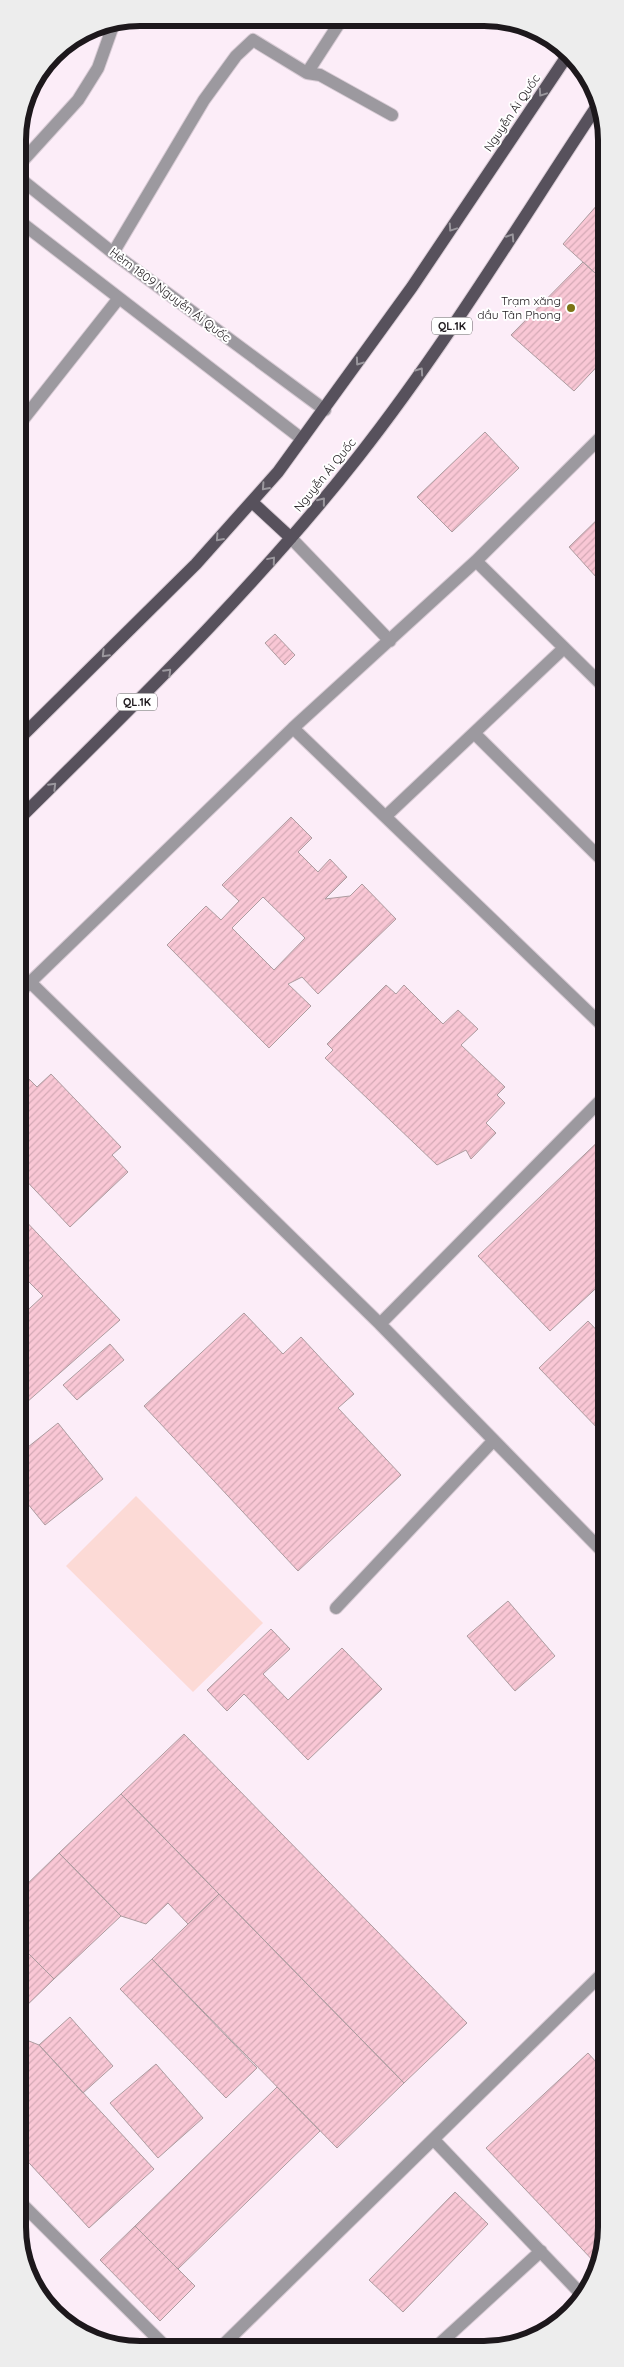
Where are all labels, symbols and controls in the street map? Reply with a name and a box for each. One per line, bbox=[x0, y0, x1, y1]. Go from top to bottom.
street label: Nguyễn Ái Quốc bbox=[480, 71, 543, 154]
one-way arrow bbox=[539, 88, 548, 97]
one-way arrow bbox=[448, 223, 458, 232]
one-way arrow bbox=[505, 233, 514, 242]
street label: Hẻm 1809 Nguyễn Ái Quốc bbox=[107, 244, 234, 345]
place label: Trạm xăng dầu Tân Phong bbox=[477, 293, 561, 322]
marker: Trạm xăng dầu Tân Phong bbox=[565, 302, 577, 314]
road number: QL.1K bbox=[432, 318, 472, 334]
one-way arrow bbox=[356, 356, 365, 366]
one-way arrow bbox=[414, 368, 423, 377]
street label: Nguyễn Ái Quốc bbox=[290, 435, 359, 514]
one-way arrow bbox=[262, 481, 271, 490]
one-way arrow bbox=[317, 498, 325, 507]
one-way arrow bbox=[216, 533, 225, 542]
one-way arrow bbox=[267, 556, 276, 565]
one-way arrow bbox=[102, 648, 111, 657]
one-way arrow bbox=[162, 668, 171, 677]
road number: QL.1K bbox=[117, 694, 157, 710]
one-way arrow bbox=[47, 783, 56, 792]

